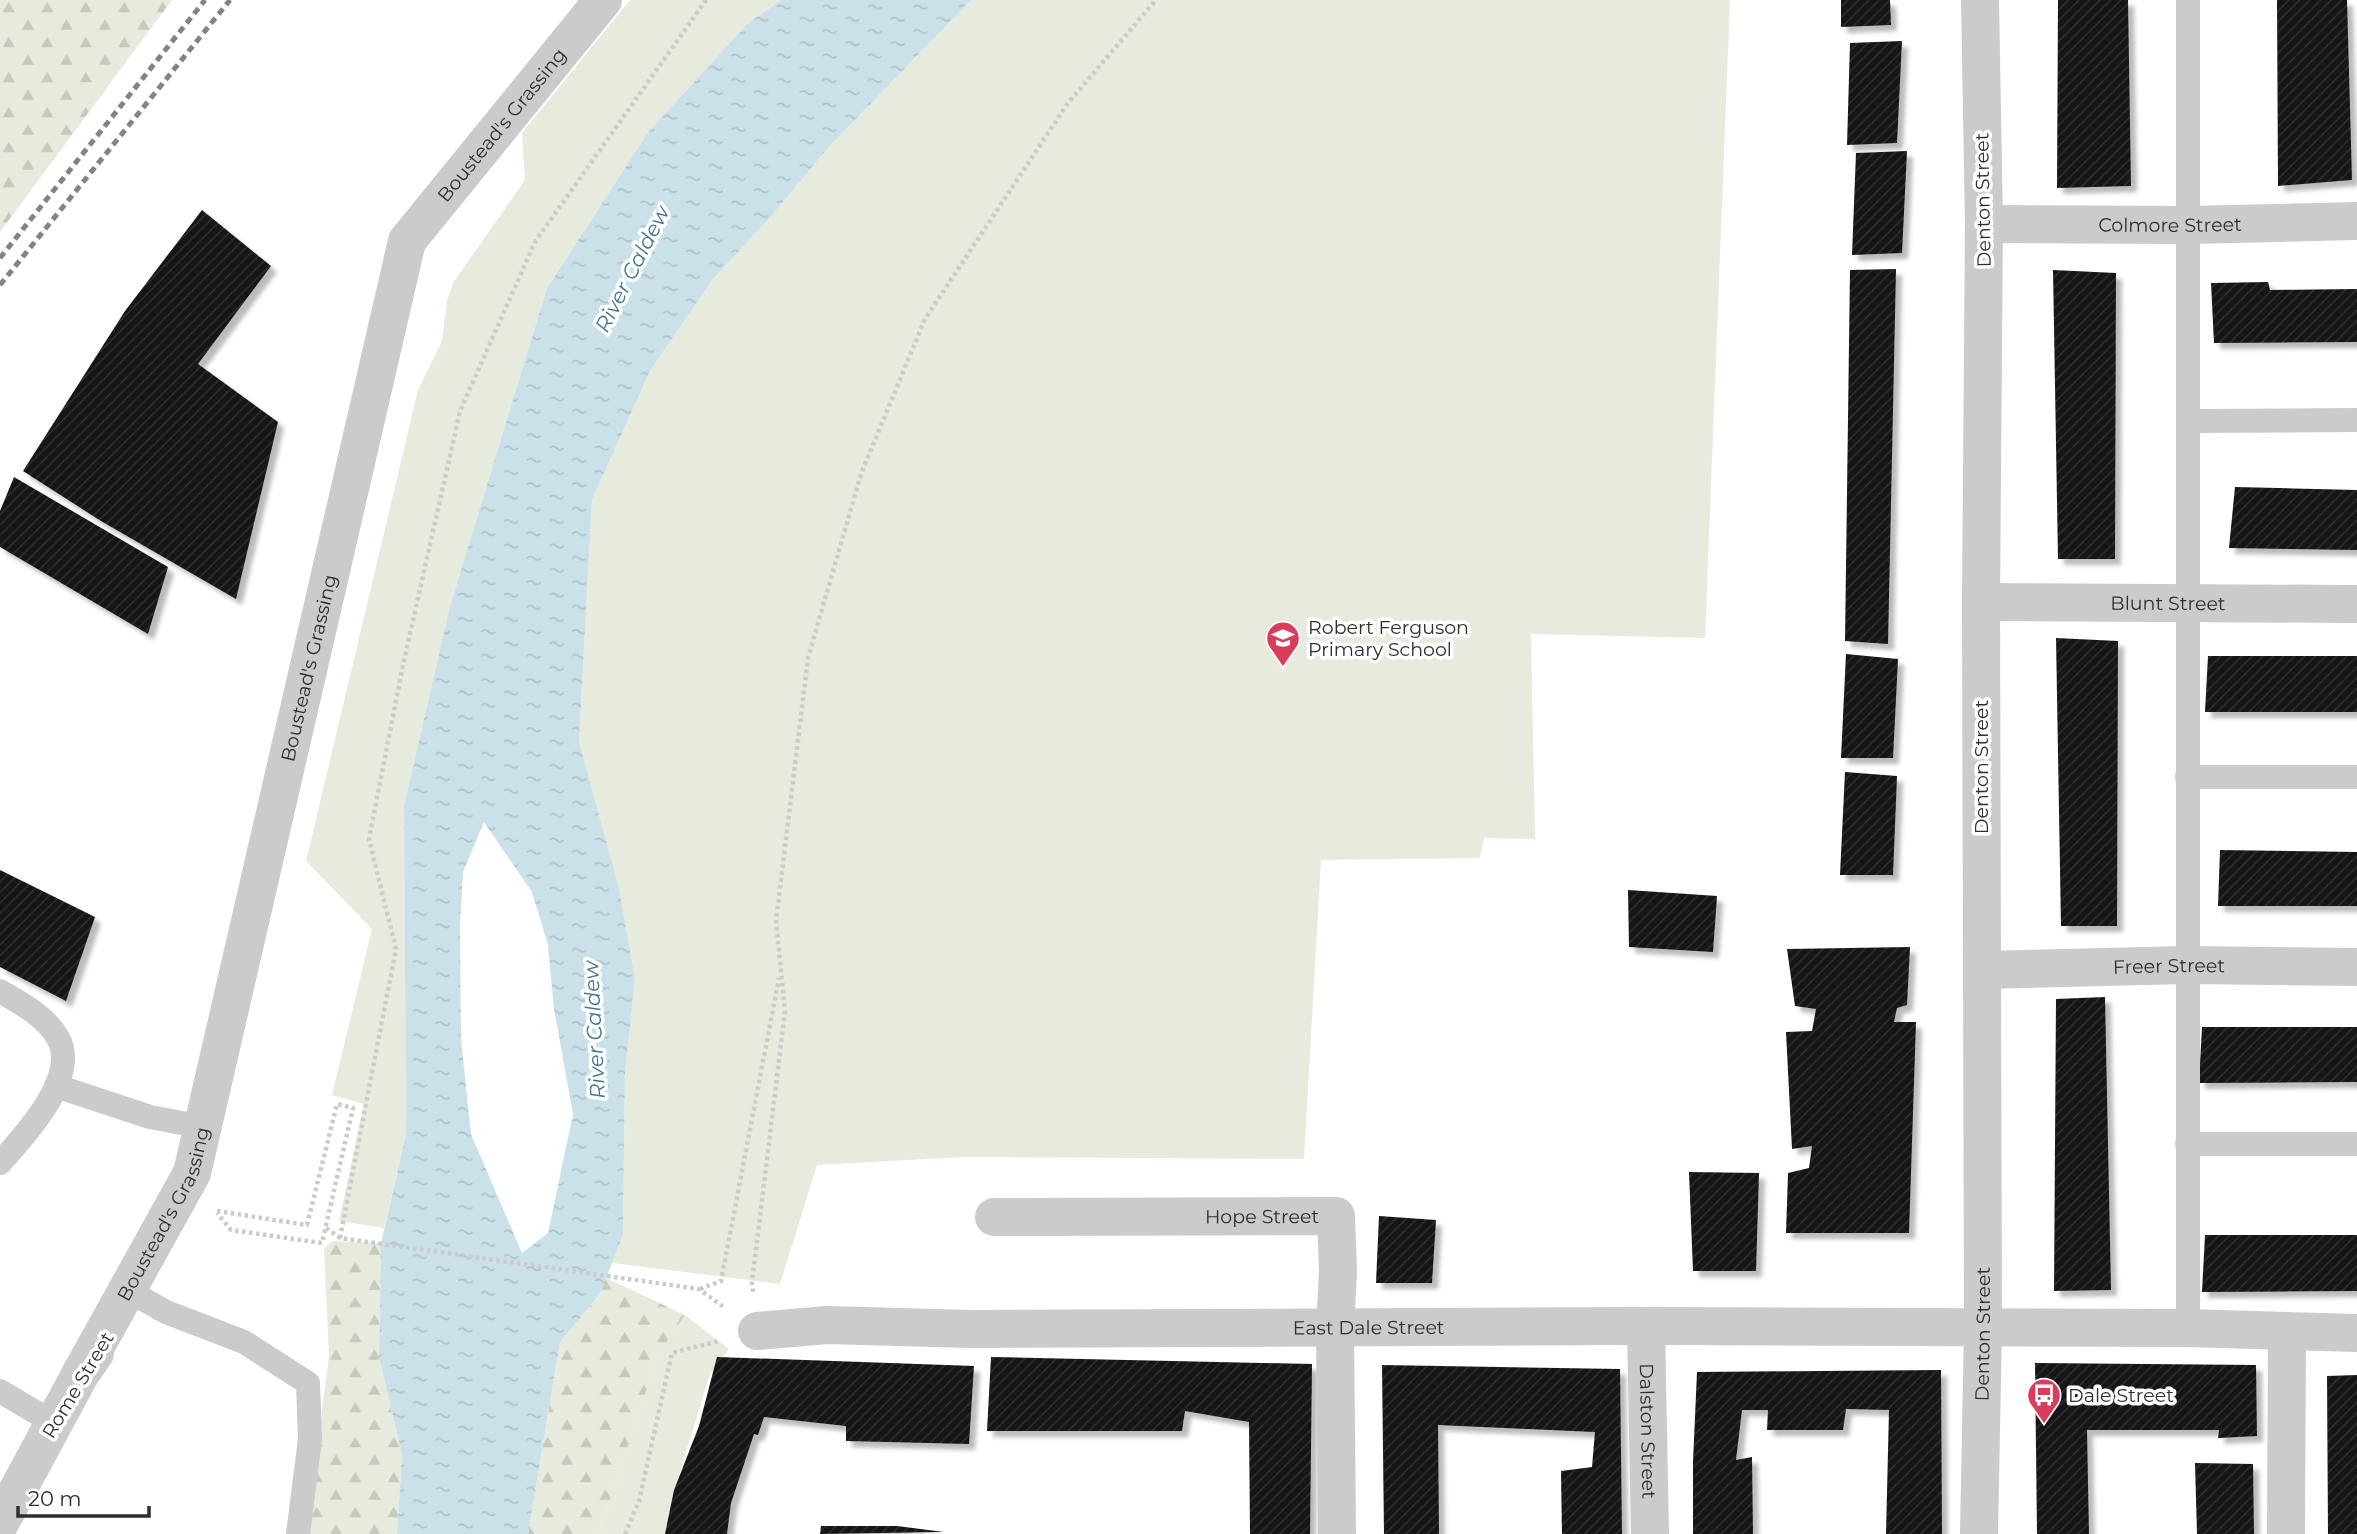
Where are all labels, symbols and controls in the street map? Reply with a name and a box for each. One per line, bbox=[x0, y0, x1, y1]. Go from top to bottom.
street label: Boustead's Grassing bbox=[432, 43, 571, 206]
street label: Denton Street bbox=[1970, 132, 1996, 267]
water label: River Caldew bbox=[589, 200, 675, 336]
street label: Colmore Street bbox=[2098, 212, 2242, 237]
street label: Boustead's Grassing bbox=[276, 572, 341, 764]
street label: Blunt Street bbox=[2110, 591, 2226, 615]
place label: Robert Ferguson Primary School bbox=[1308, 616, 1469, 661]
school or university icon: Robert Ferguson Primary School bbox=[1264, 619, 1302, 668]
street label: Denton Street bbox=[1970, 699, 1993, 834]
street label: Freer Street bbox=[2113, 953, 2226, 978]
water label: River Caldew bbox=[578, 959, 610, 1100]
street label: Boustead's Grassing bbox=[112, 1125, 214, 1305]
street label: Hope Street bbox=[1205, 1205, 1319, 1228]
street label: Denton Street bbox=[1970, 1266, 1995, 1402]
street label: East Dale Street bbox=[1293, 1315, 1445, 1339]
street label: Rome Street bbox=[37, 1328, 119, 1442]
street label: Dalston Street bbox=[1635, 1363, 1661, 1499]
bus stop icon: Dale Street bbox=[2025, 1376, 2063, 1425]
place label: Dale Street bbox=[2068, 1384, 2174, 1407]
scale bar bbox=[18, 1474, 149, 1518]
text: 20 m bbox=[28, 1486, 82, 1511]

